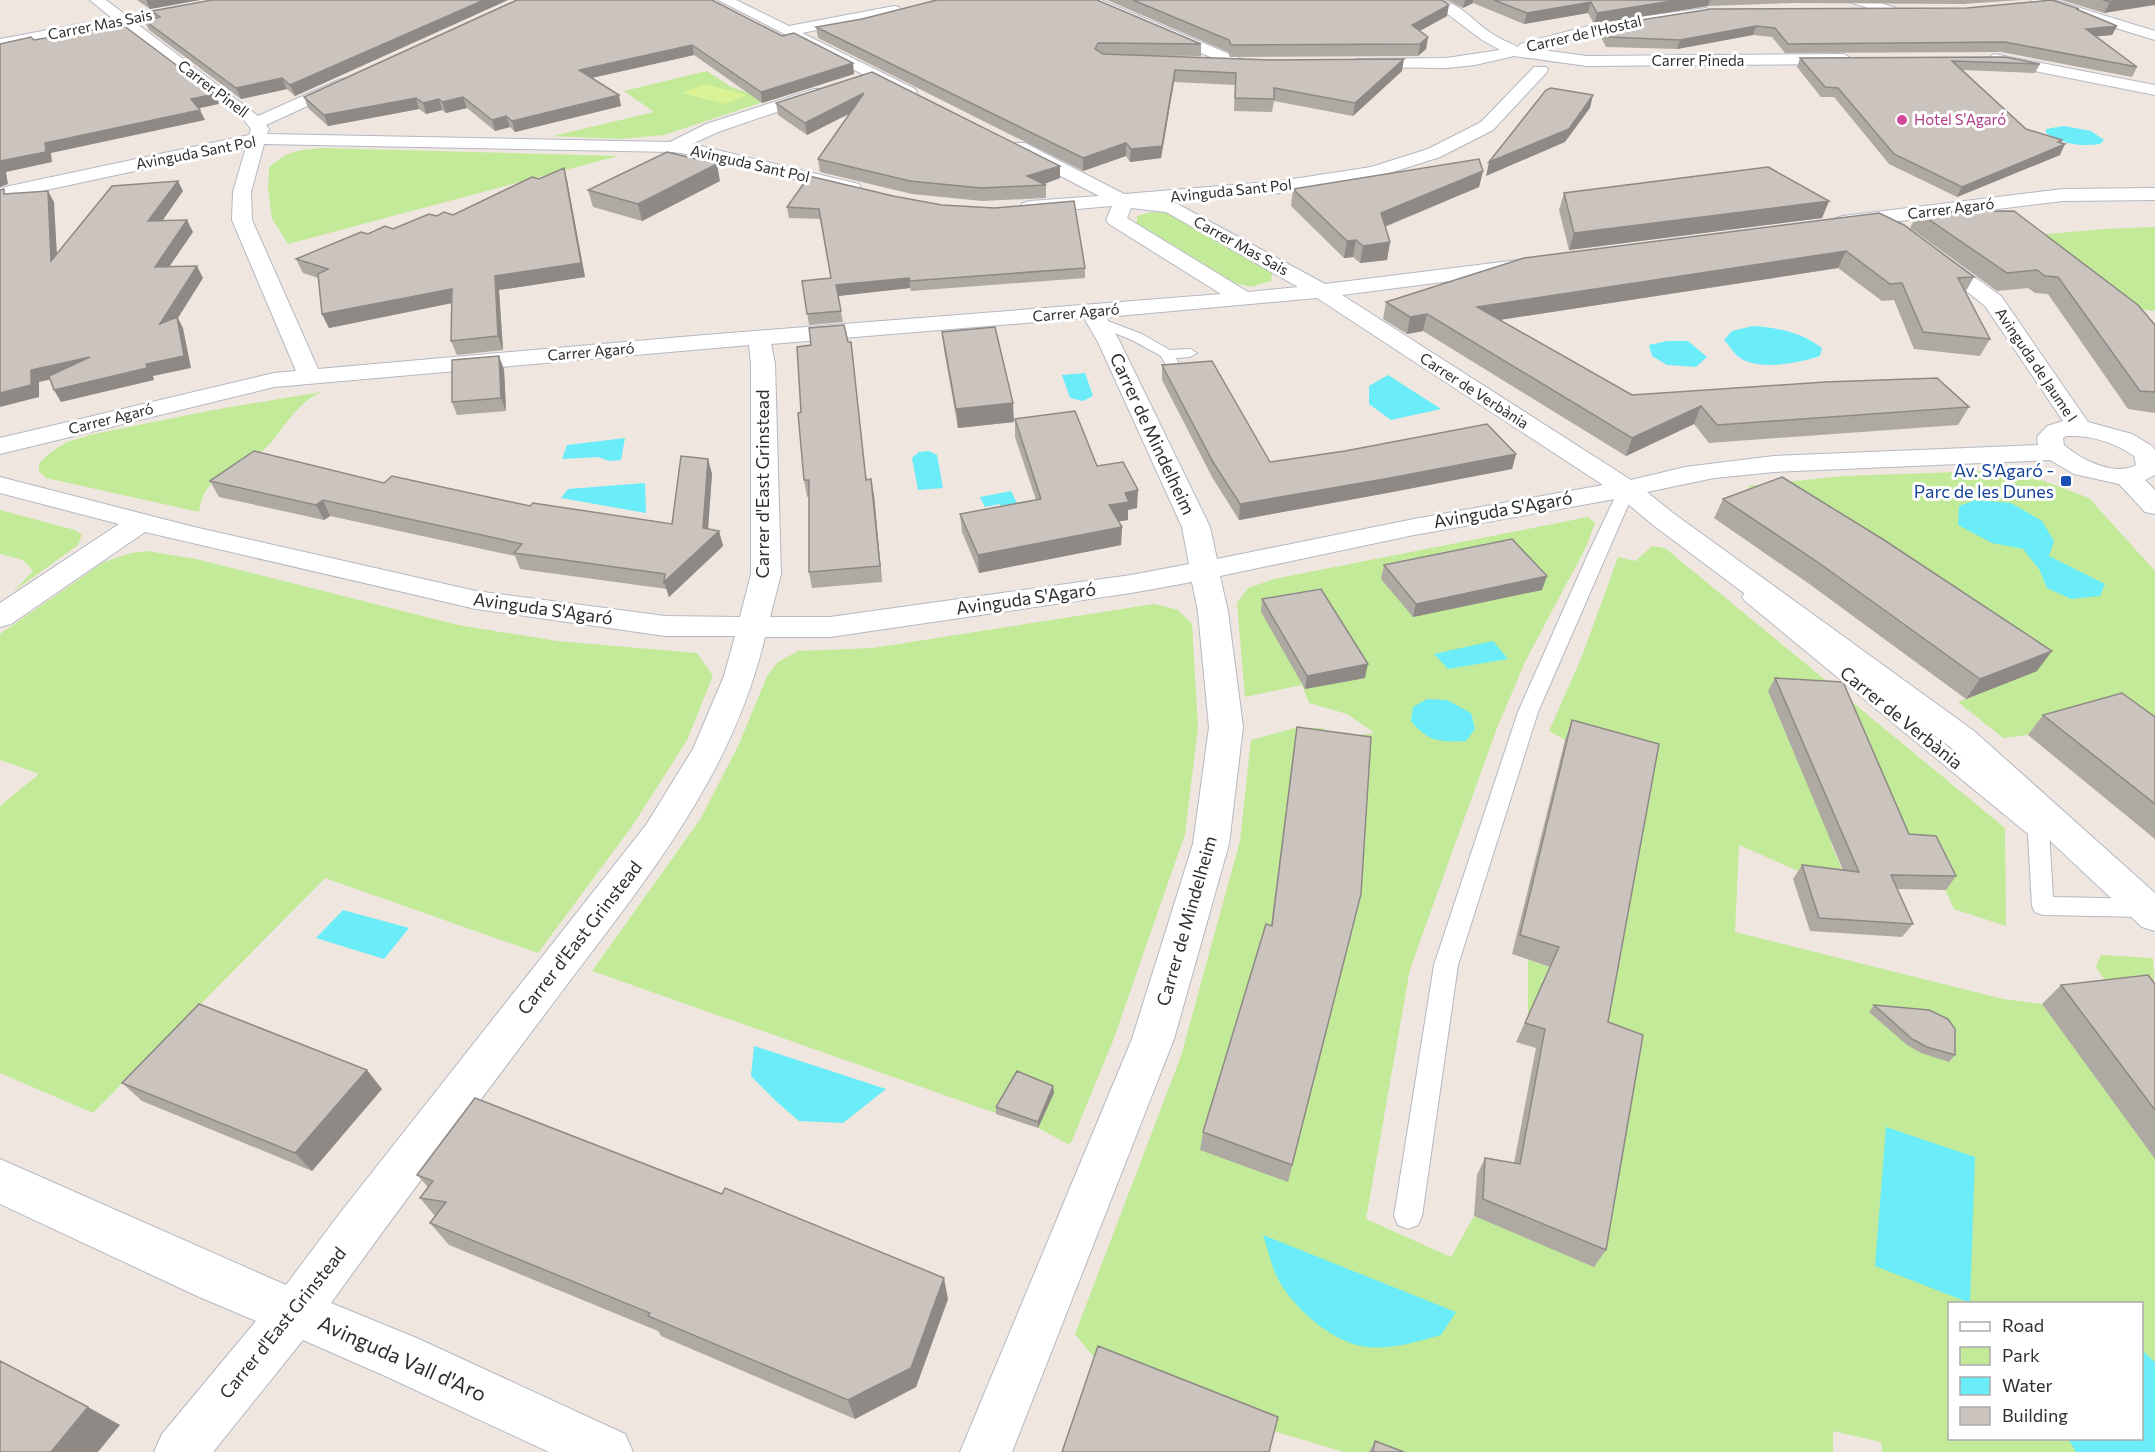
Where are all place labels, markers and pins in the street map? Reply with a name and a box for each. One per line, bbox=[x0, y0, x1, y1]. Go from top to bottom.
place label: Hotel S'Agaró bbox=[1914, 110, 2006, 128]
marker: Hotel S'Agaró bbox=[1895, 113, 1909, 127]
place label: Av. S’Agaró - Parc de les Dunes bbox=[1914, 459, 2054, 502]
marker: Av. S’Agaró - Parc de les Dunes bbox=[2059, 474, 2073, 488]

